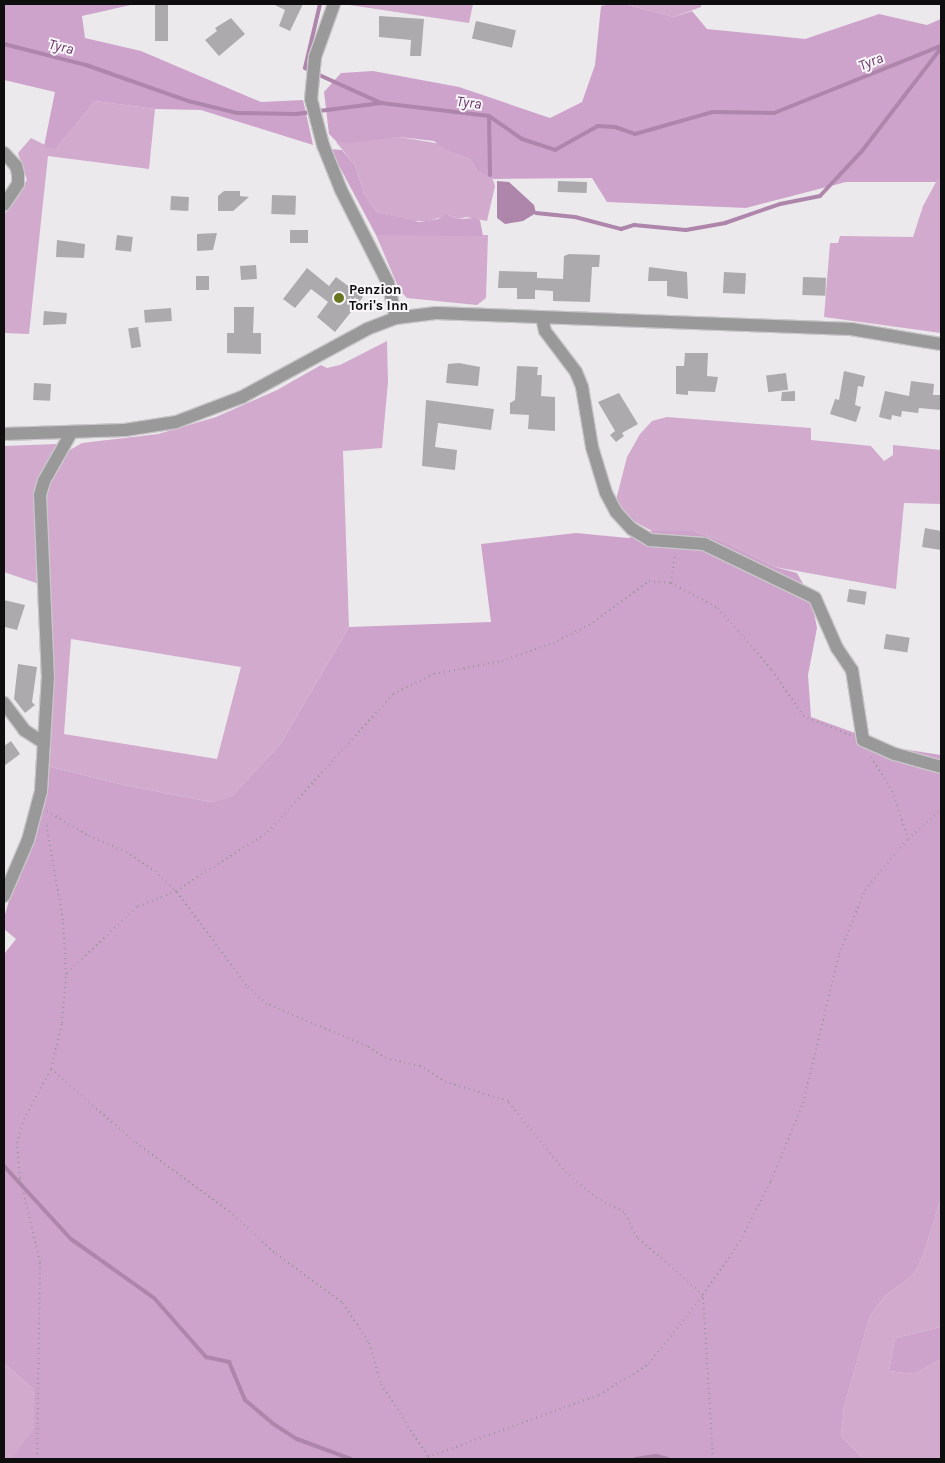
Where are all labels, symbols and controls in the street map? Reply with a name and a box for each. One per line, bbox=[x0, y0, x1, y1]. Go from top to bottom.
water label: Tyra bbox=[47, 35, 75, 59]
water label: Tyra bbox=[856, 49, 886, 75]
water label: Tyra bbox=[455, 93, 483, 113]
place label: Penzion Tori's Inn bbox=[349, 282, 408, 314]
marker: Penzion Tori's Inn bbox=[333, 292, 345, 304]

